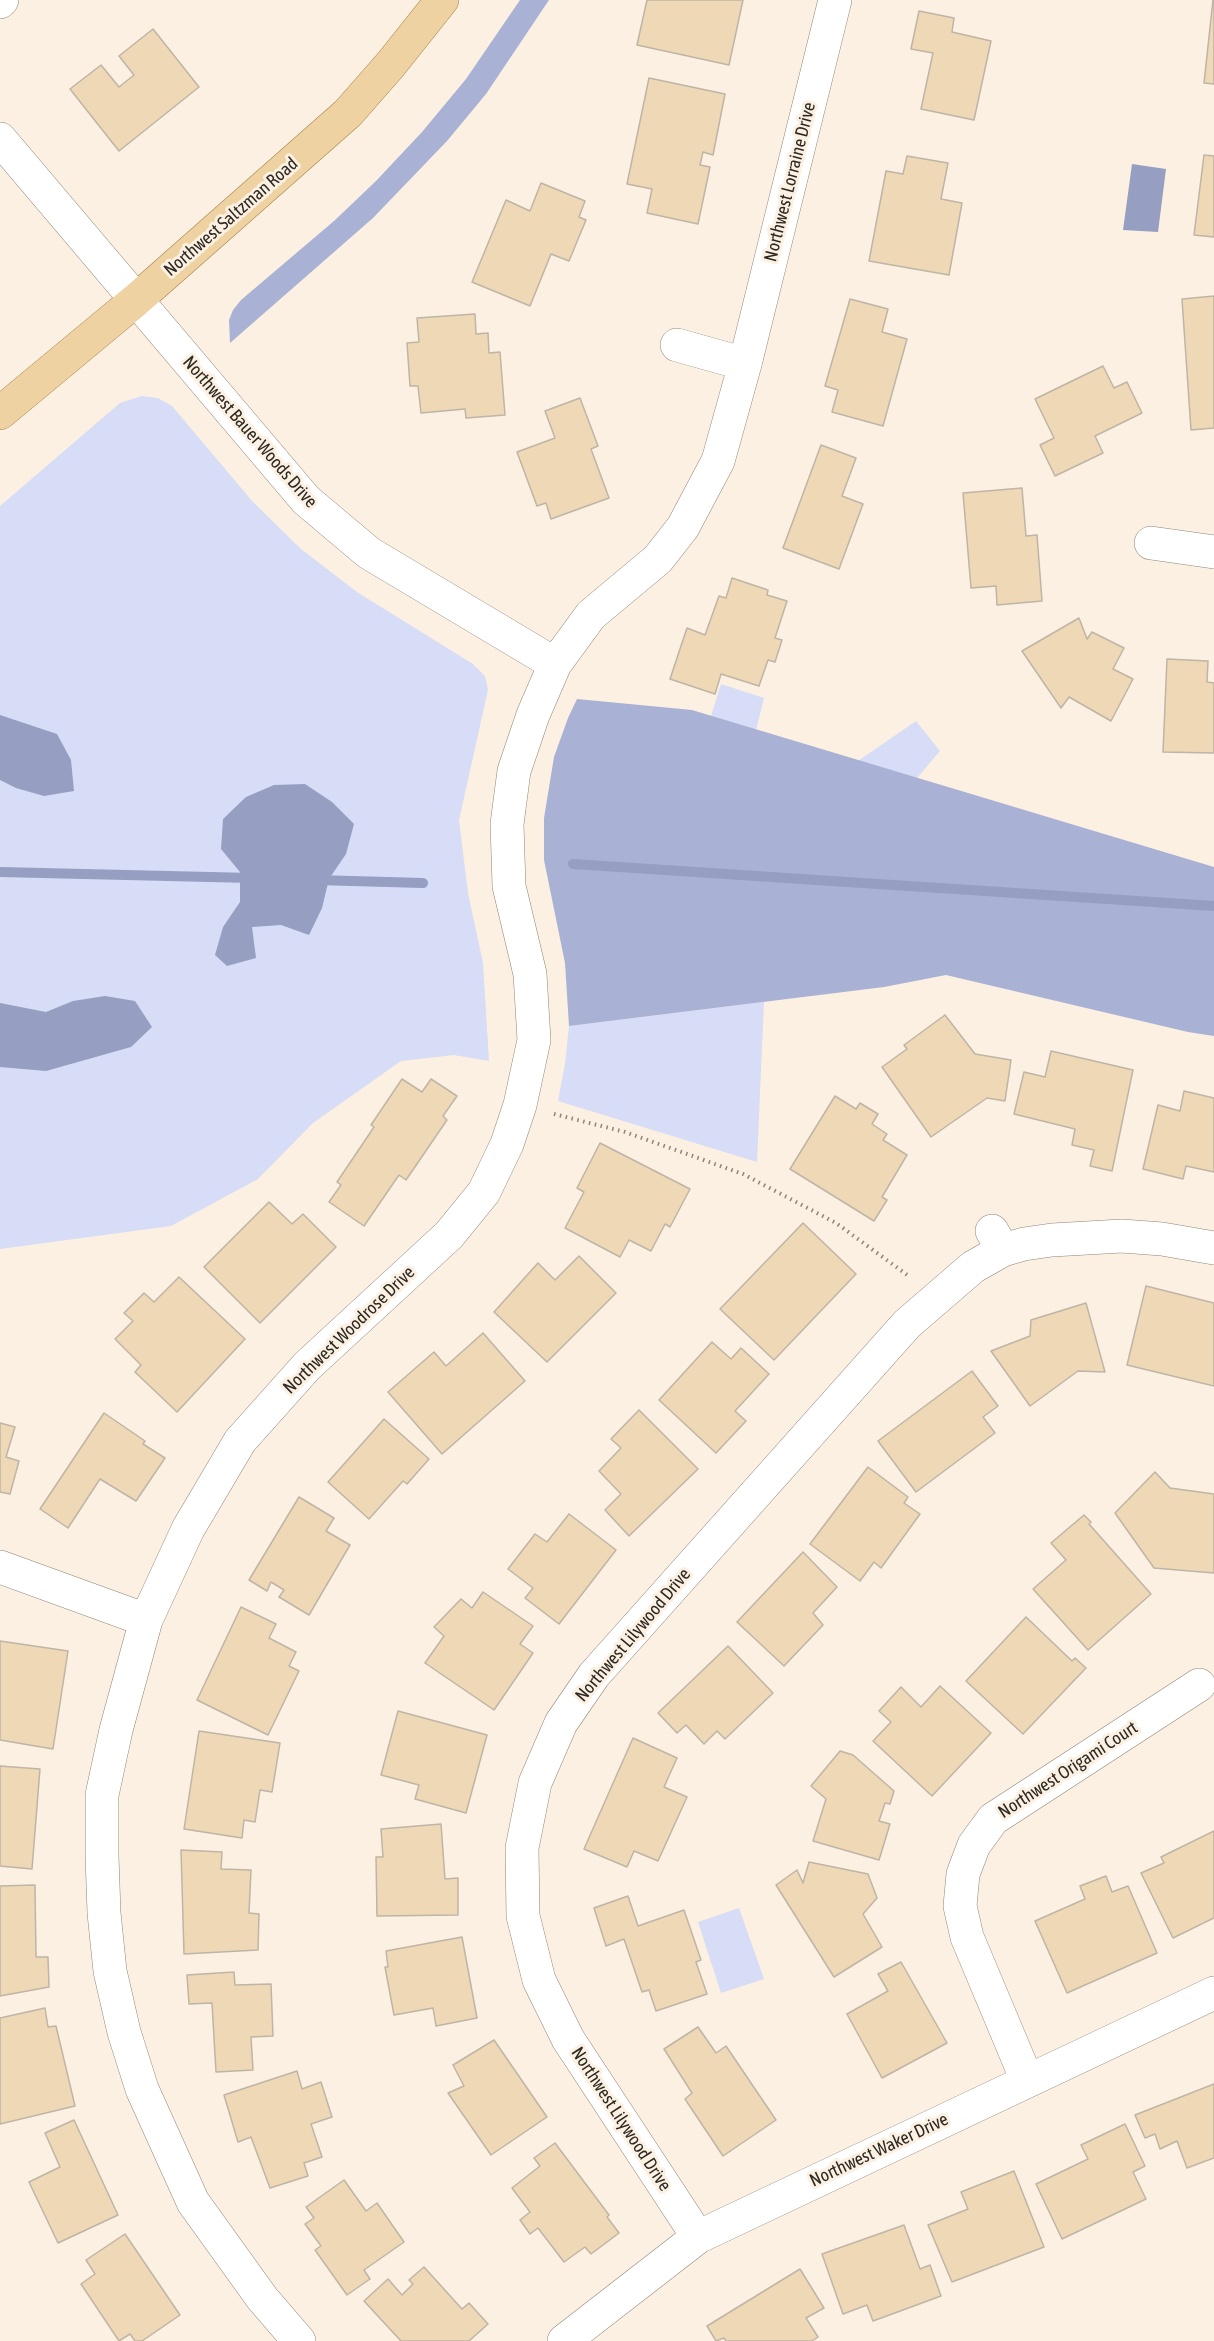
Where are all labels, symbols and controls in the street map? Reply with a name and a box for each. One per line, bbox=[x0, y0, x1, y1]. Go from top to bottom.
street label: Northwest Lorraine Drive bbox=[760, 100, 820, 264]
street label: Northwest Saltzman Road bbox=[160, 153, 302, 281]
street label: Northwest Bauer Woods Drive bbox=[178, 352, 322, 512]
street label: Northwest Woodrose Drive bbox=[279, 1262, 419, 1398]
street label: Northwest Lilywood Drive bbox=[571, 1564, 695, 1706]
street label: Northwest Origami Court bbox=[994, 1717, 1142, 1823]
street label: Northwest Lilywood Drive bbox=[566, 2043, 676, 2195]
street label: Northwest Waker Drive bbox=[806, 2108, 952, 2192]

